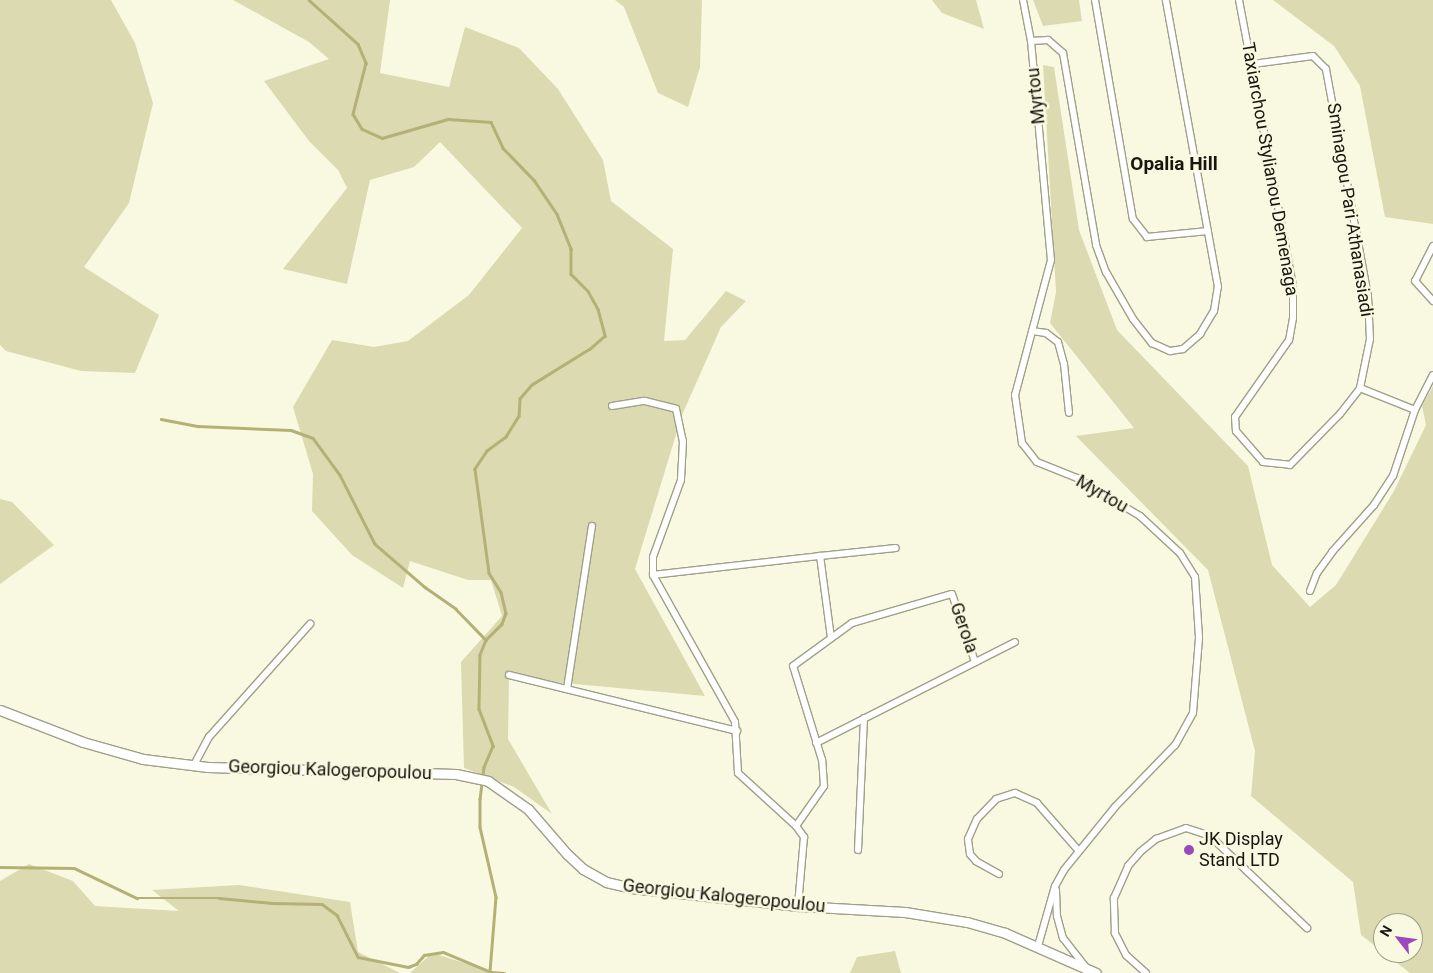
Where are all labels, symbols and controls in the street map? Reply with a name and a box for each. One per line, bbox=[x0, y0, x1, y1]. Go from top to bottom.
street label: Taxiarchou Stylianou Demenaga bbox=[1237, 41, 1303, 297]
street label: Myrtou bbox=[1022, 67, 1050, 125]
street label: Sminagou Pari Athanasiadi bbox=[1322, 102, 1378, 318]
district label: Opalia Hill bbox=[1130, 153, 1218, 175]
street label: Myrtou bbox=[1072, 470, 1132, 518]
street label: Gerola bbox=[945, 600, 983, 656]
street label: Georgiou Kalogeropoulou bbox=[228, 756, 432, 784]
place label: JK Display Stand LTD bbox=[1199, 829, 1283, 872]
marker: JK Display Stand LTD bbox=[1183, 844, 1195, 856]
street label: Georgiou Kalogeropoulou bbox=[622, 875, 826, 917]
north arrow bbox=[1373, 913, 1423, 963]
text: N bbox=[1376, 923, 1395, 939]

